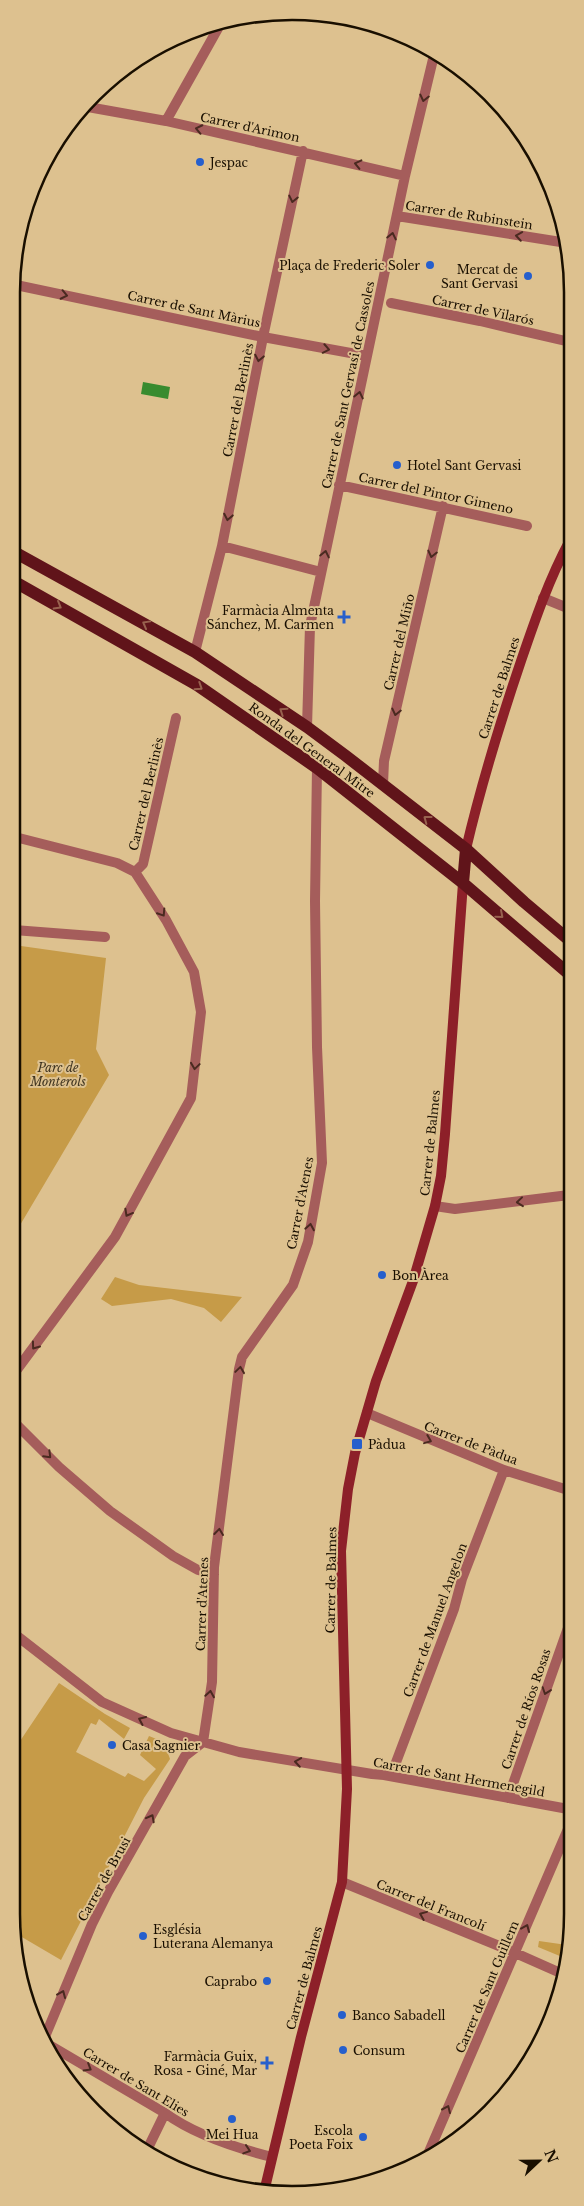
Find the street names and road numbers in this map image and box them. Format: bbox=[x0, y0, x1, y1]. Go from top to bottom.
street label: Carrer d'Arimon bbox=[199, 109, 301, 145]
street label: Carrer de Rubinstein bbox=[404, 198, 534, 232]
street label: Carrer de Sant Gervasi de Cassoles bbox=[319, 280, 377, 490]
street label: Carrer de Sant Màrius bbox=[126, 288, 262, 330]
street label: Carrer de Vilarós bbox=[431, 292, 535, 328]
street label: Carrer del Berlinès bbox=[220, 342, 256, 458]
street label: Carrer del Pintor Gimeno bbox=[357, 469, 515, 517]
street label: Carrer del Miño bbox=[381, 592, 417, 692]
street label: Carrer de Balmes bbox=[475, 635, 523, 741]
street label: Ronda del General Mitre bbox=[246, 699, 378, 801]
street label: Carrer del Berlinès bbox=[126, 736, 166, 852]
street label: Carrer de Balmes bbox=[417, 1089, 443, 1197]
street label: Carrer d'Atenes bbox=[284, 1155, 316, 1251]
street label: Carrer de Pàdua bbox=[422, 1418, 520, 1468]
street label: Carrer de Balmes bbox=[323, 1527, 339, 1633]
street label: Carrer de Manuel Angelon bbox=[400, 1541, 470, 1699]
street label: Carrer d'Atenes bbox=[193, 1557, 211, 1651]
street label: Carrer de Ríos Rosas bbox=[498, 1647, 554, 1771]
street label: Carrer de Sant Hermenegild bbox=[372, 1755, 546, 1799]
street label: Carrer de Brusi bbox=[75, 1834, 133, 1924]
street label: Carrer del Francolí bbox=[374, 1876, 489, 1934]
street label: Carrer de Sant Guillem bbox=[452, 1918, 522, 2056]
street label: Carrer de Balmes bbox=[283, 1925, 325, 2031]
street label: Carrer de Sant Elies bbox=[80, 2044, 192, 2120]

